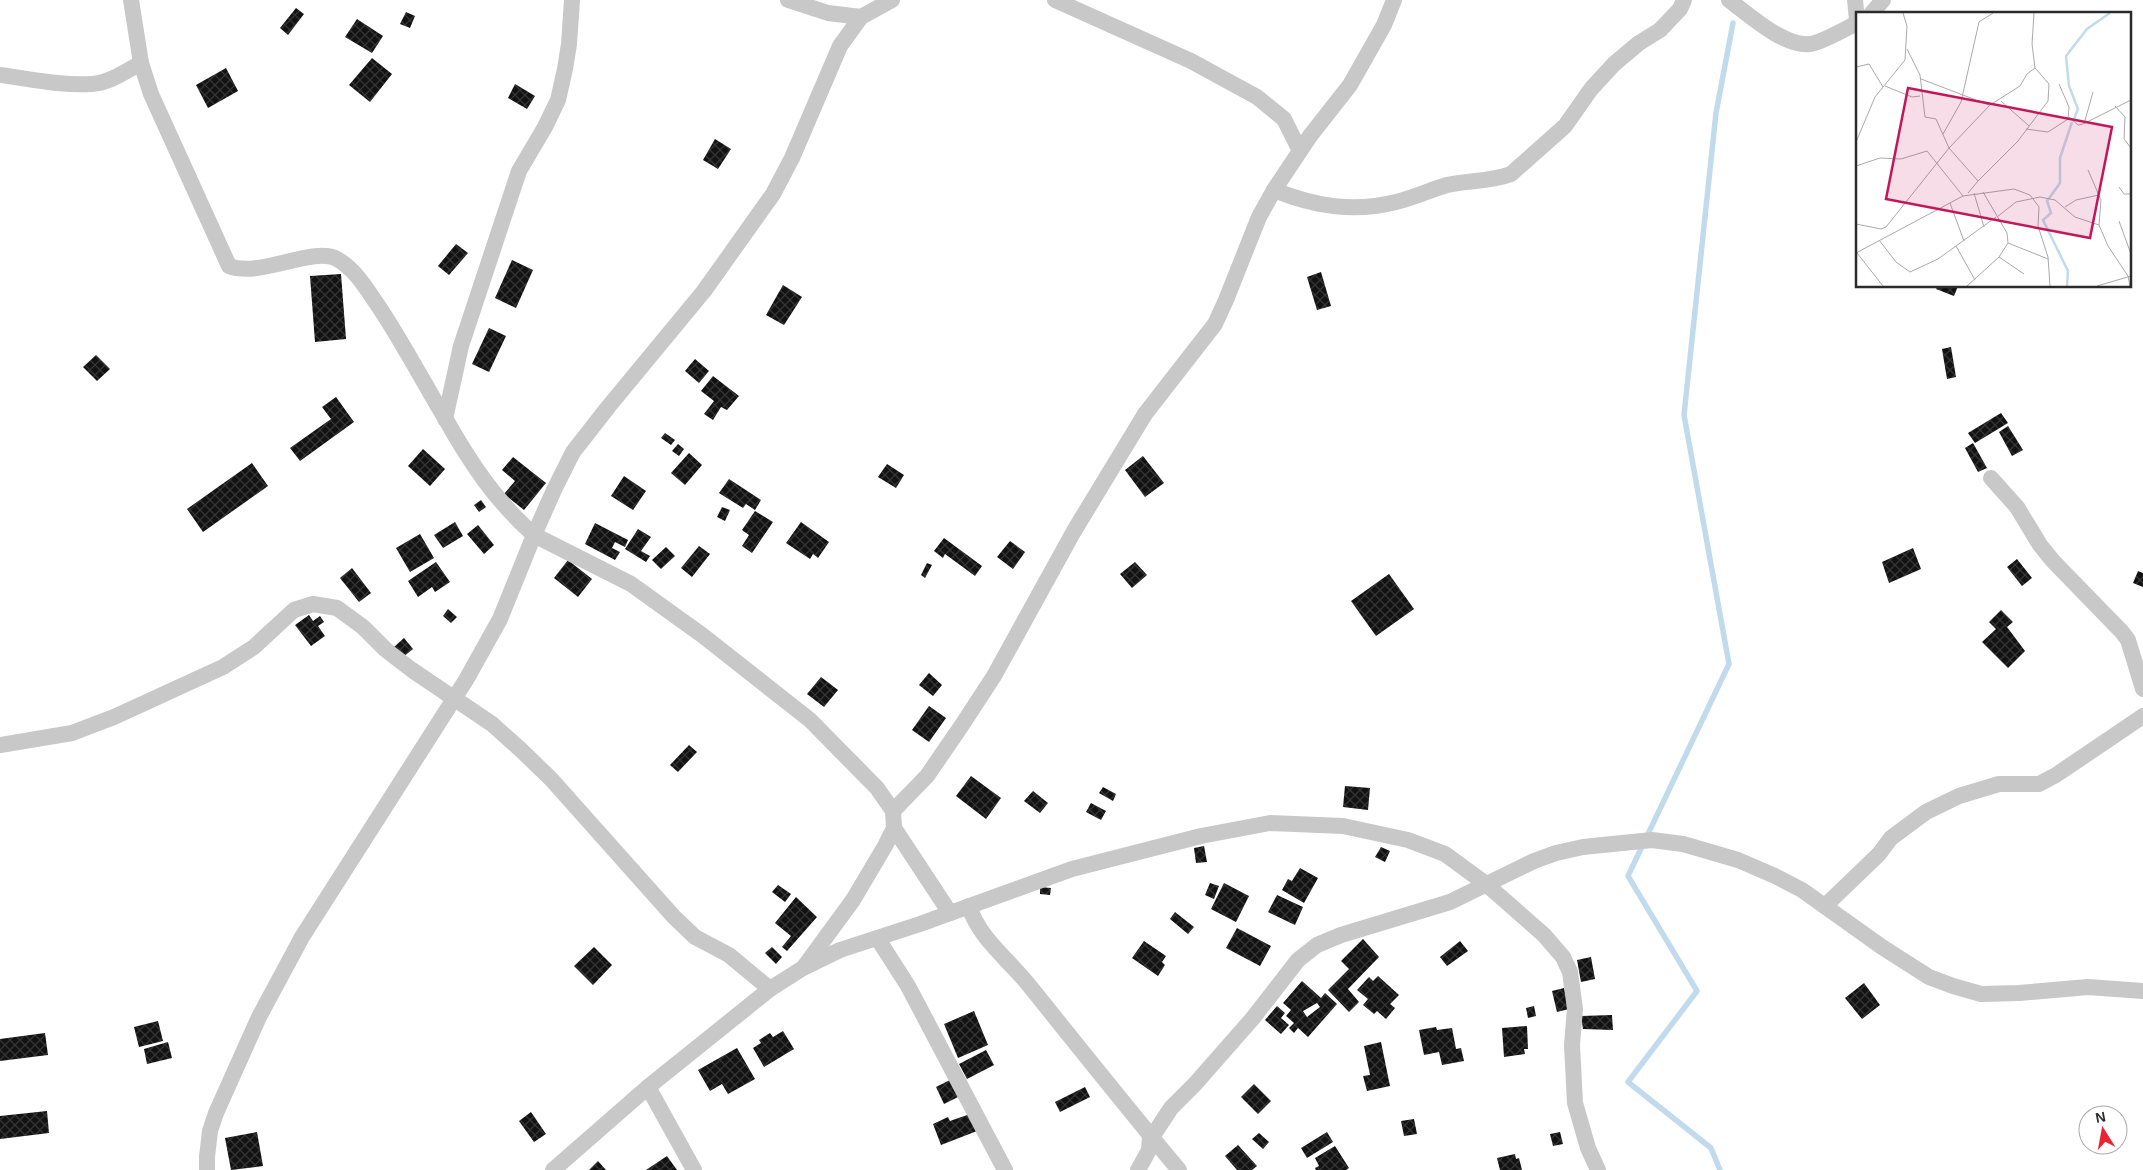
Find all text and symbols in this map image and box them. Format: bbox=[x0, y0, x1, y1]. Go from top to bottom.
inset map bbox=[1856, 12, 2130, 288]
north arrow bbox=[2078, 1105, 2128, 1155]
text: N bbox=[2094, 1108, 2107, 1126]

